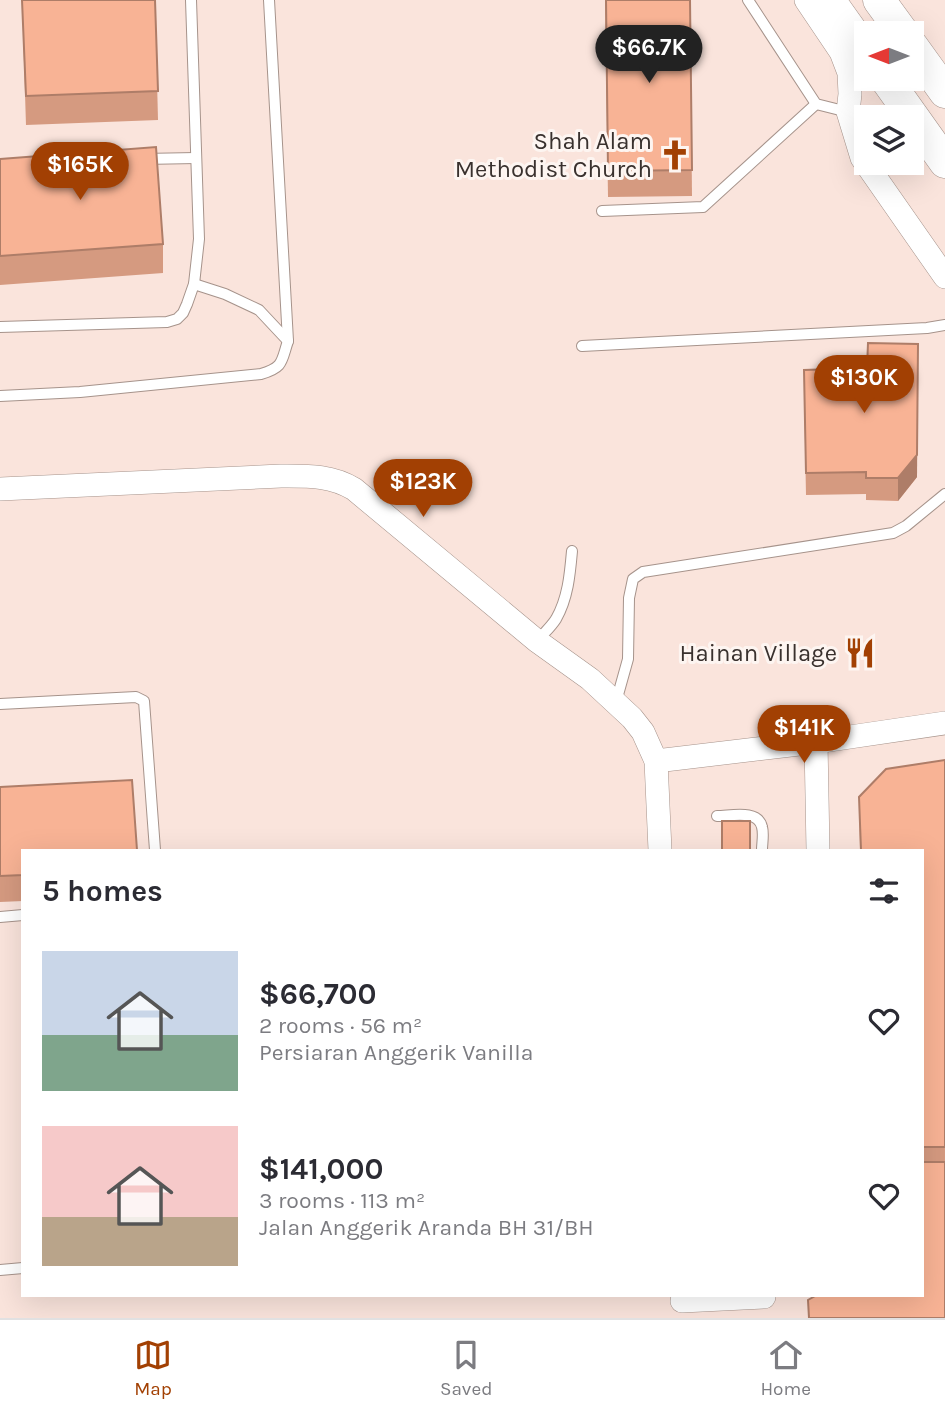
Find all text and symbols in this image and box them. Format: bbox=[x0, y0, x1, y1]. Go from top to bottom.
north arrow bbox=[854, 21, 924, 91]
map controls bbox=[854, 21, 924, 175]
pin: $66.7K bbox=[592, 25, 706, 85]
text: $66.7K bbox=[611, 34, 687, 61]
button: layers bbox=[854, 105, 924, 175]
place label: Shah Alam Methodist Church bbox=[455, 127, 652, 183]
church icon: Shah Alam Methodist Church bbox=[658, 138, 692, 172]
pin: $165K bbox=[31, 142, 129, 202]
text: $165K bbox=[47, 151, 113, 178]
pin: $130K bbox=[815, 356, 913, 415]
text: $130K bbox=[830, 364, 898, 391]
pin: $123K bbox=[374, 460, 472, 519]
text: $123K bbox=[389, 468, 457, 495]
restaurant icon: Hainan Village bbox=[843, 636, 877, 670]
place label: Hainan Village bbox=[680, 639, 837, 667]
pin: $141K bbox=[755, 706, 853, 765]
text: $141K bbox=[774, 714, 834, 741]
icon: filters bbox=[865, 872, 903, 910]
text: 5 homes bbox=[42, 873, 163, 909]
text: $66,700 bbox=[259, 976, 377, 1012]
icon: home bbox=[98, 979, 182, 1063]
icon: heart bbox=[865, 1002, 903, 1040]
text: 2 rooms · 56 m² bbox=[259, 1012, 422, 1039]
text: Persiaran Anggerik Vanilla bbox=[259, 1039, 533, 1066]
text: $141,000 bbox=[259, 1151, 383, 1187]
icon: home bbox=[98, 1154, 182, 1238]
icon: heart bbox=[865, 1177, 903, 1215]
text: 3 rooms · 113 m² bbox=[259, 1187, 425, 1214]
text: Jalan Anggerik Aranda BH 31/BH bbox=[259, 1214, 594, 1241]
tab: Map bbox=[134, 1336, 172, 1400]
tab: Saved bbox=[440, 1336, 492, 1400]
tab: Home bbox=[760, 1336, 811, 1400]

